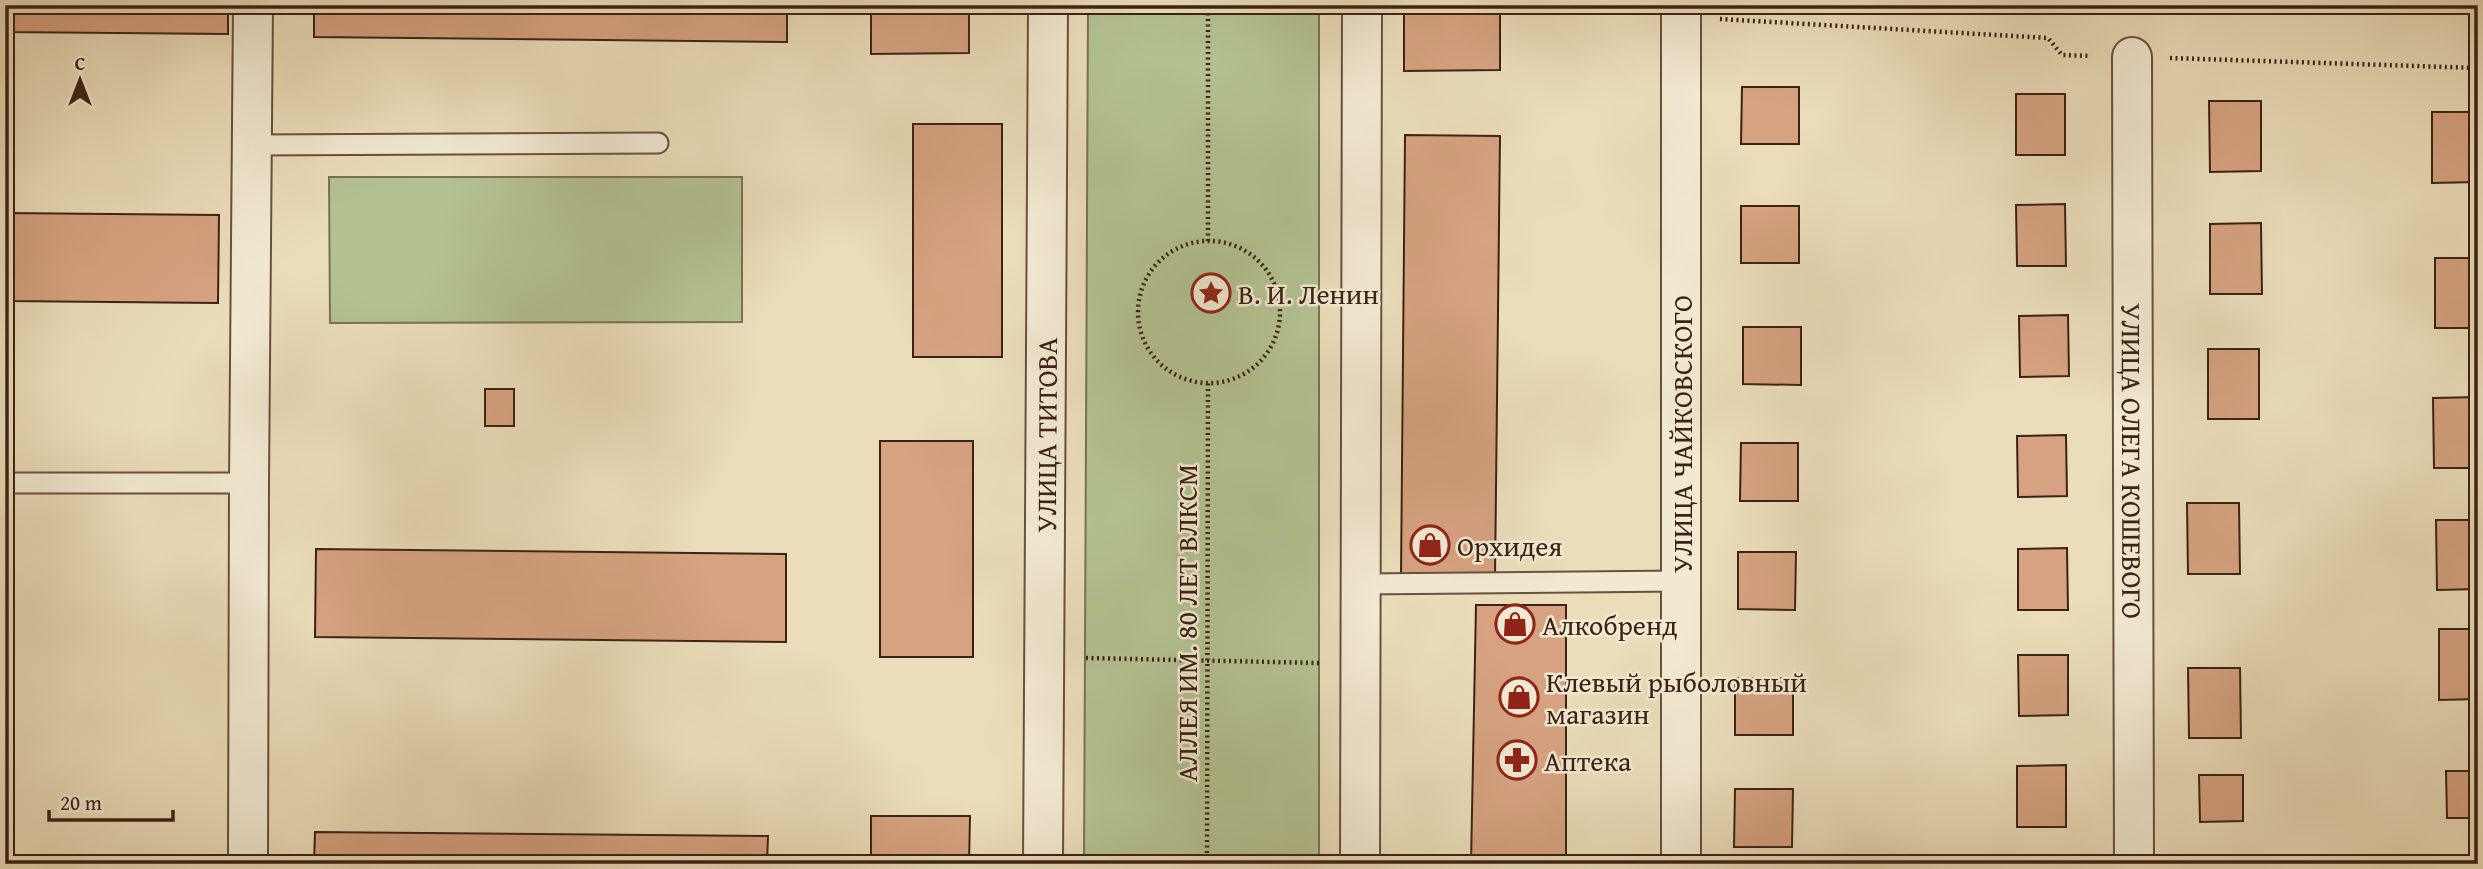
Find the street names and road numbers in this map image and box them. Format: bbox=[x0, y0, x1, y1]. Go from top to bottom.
street label: УЛИЦА ЧАЙКОВСКОГО bbox=[1661, 295, 1702, 573]
street label: УЛИЦА ОЛЕГА КОШЕВОГО bbox=[2112, 303, 2154, 619]
street label: УЛИЦА ТИТОВА bbox=[1024, 337, 1067, 533]
street label: АЛЛЕЯ ИМ. 80 ЛЕТ ВЛКСМ bbox=[1166, 464, 1207, 782]

